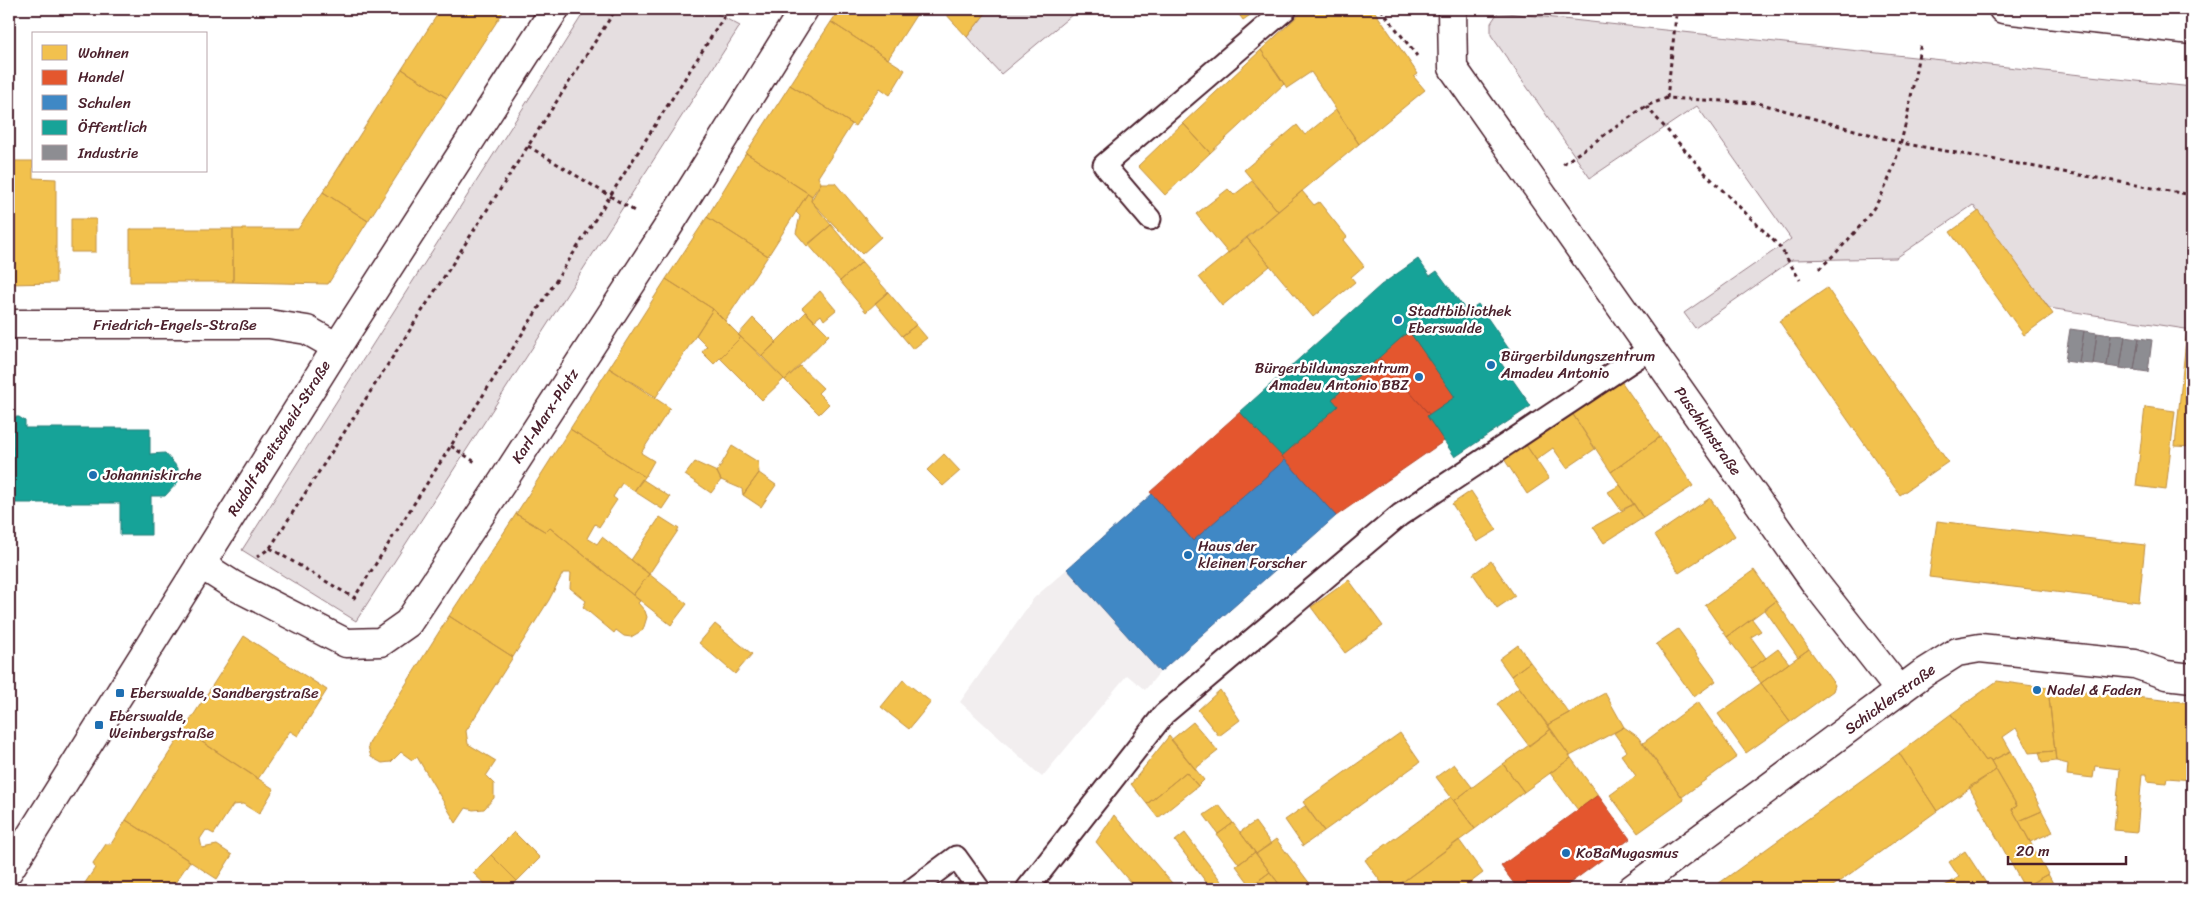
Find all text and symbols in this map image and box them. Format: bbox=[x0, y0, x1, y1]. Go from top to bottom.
legend bbox=[32, 32, 208, 172]
text: Wohnen bbox=[78, 40, 129, 66]
text: Handel bbox=[78, 64, 125, 90]
text: Schulen bbox=[78, 90, 131, 116]
text: Öffentlich bbox=[78, 114, 147, 140]
text: Industrie bbox=[77, 140, 138, 166]
place label: Stadtbibliothek Eberswalde bbox=[1408, 298, 1512, 341]
street label: Friedrich-Engels-Straße bbox=[93, 312, 257, 338]
marker: Stadtbibliothek Eberswalde bbox=[1392, 314, 1404, 326]
place label: Bürgerbildungszentrum Amadeu Antonio bbox=[1500, 343, 1655, 386]
street label: Rudolf-Breitscheid-Straße bbox=[220, 355, 338, 521]
place label: Bürgerbildungszentrum Amadeu Antonio BBZ bbox=[1255, 355, 1409, 398]
marker: Bürgerbildungszentrum Amadeu Antonio bbox=[1485, 359, 1497, 371]
street label: Karl-Marx-Platz bbox=[504, 363, 586, 469]
marker: Bürgerbildungszentrum Amadeu Antonio BBZ bbox=[1413, 371, 1425, 383]
street label: Puschkinstraße bbox=[1668, 381, 1749, 481]
place label: Johanniskirche bbox=[102, 462, 202, 488]
marker: Johanniskirche bbox=[87, 469, 99, 481]
place label: Haus der kleinen Forscher bbox=[1198, 533, 1308, 576]
marker: Haus der kleinen Forscher bbox=[1182, 549, 1194, 561]
street label: Schicklerstraße bbox=[1839, 657, 1941, 741]
place label: Nadel & Faden bbox=[2047, 677, 2142, 703]
place label: Eberswalde, Sandbergstraße bbox=[130, 680, 319, 706]
marker: Nadel & Faden bbox=[2031, 684, 2043, 696]
marker: Eberswalde, Sandbergstraße bbox=[114, 687, 126, 699]
place label: Eberswalde, Weinbergstraße bbox=[109, 703, 214, 746]
marker: Eberswalde, Weinbergstraße bbox=[93, 719, 105, 731]
scale bar bbox=[2008, 833, 2126, 865]
text: 20 m bbox=[2016, 838, 2050, 864]
place label: KoBaMugasmus bbox=[1576, 840, 1679, 866]
marker: KoBaMugasmus bbox=[1560, 847, 1572, 859]

